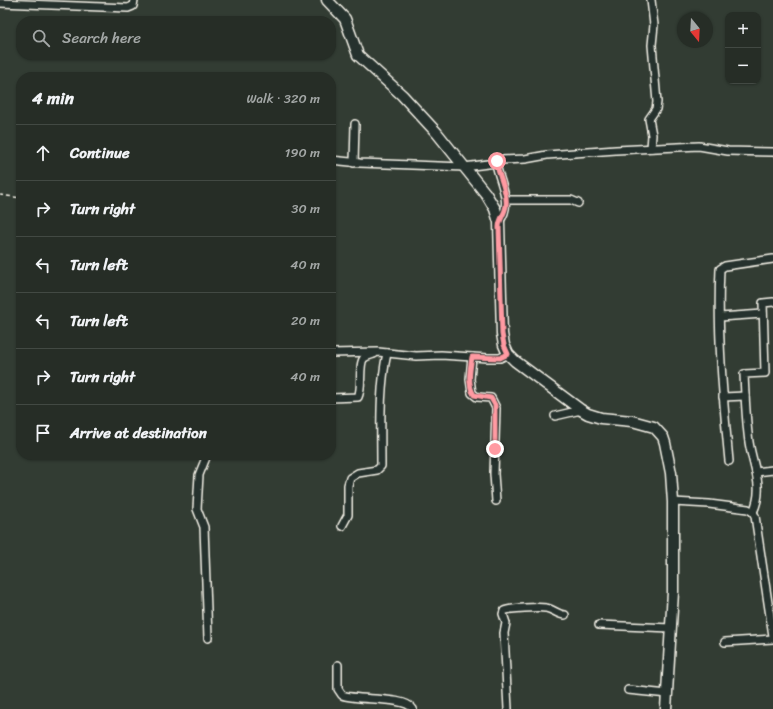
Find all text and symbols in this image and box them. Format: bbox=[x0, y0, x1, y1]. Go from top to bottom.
north arrow bbox=[677, 12, 713, 48]
map controls bbox=[725, 12, 761, 84]
button: + bbox=[725, 12, 761, 48]
search box bbox=[16, 16, 336, 60]
text: Search here bbox=[62, 25, 141, 51]
icon: search bbox=[30, 27, 52, 49]
button: − bbox=[725, 48, 761, 84]
text: 4 min bbox=[32, 83, 74, 113]
text: Walk · 320 m bbox=[246, 87, 320, 110]
text: Continue bbox=[70, 140, 130, 166]
text: 190 m bbox=[285, 141, 320, 164]
icon: ahead bbox=[32, 142, 54, 164]
route start bbox=[488, 152, 506, 170]
text: Turn right bbox=[70, 196, 135, 222]
text: 30 m bbox=[291, 197, 320, 220]
icon: right bbox=[32, 198, 54, 220]
text: Turn left bbox=[70, 252, 128, 278]
text: 40 m bbox=[290, 253, 320, 276]
icon: left bbox=[32, 254, 54, 276]
text: Turn left bbox=[70, 308, 128, 334]
text: 20 m bbox=[291, 309, 320, 332]
icon: left bbox=[32, 310, 54, 332]
text: Turn right bbox=[70, 364, 135, 390]
text: 40 m bbox=[290, 365, 320, 388]
icon: right bbox=[32, 366, 54, 388]
text: Arrive at destination bbox=[70, 420, 207, 446]
icon: arrive bbox=[32, 422, 54, 444]
route end bbox=[486, 440, 504, 458]

